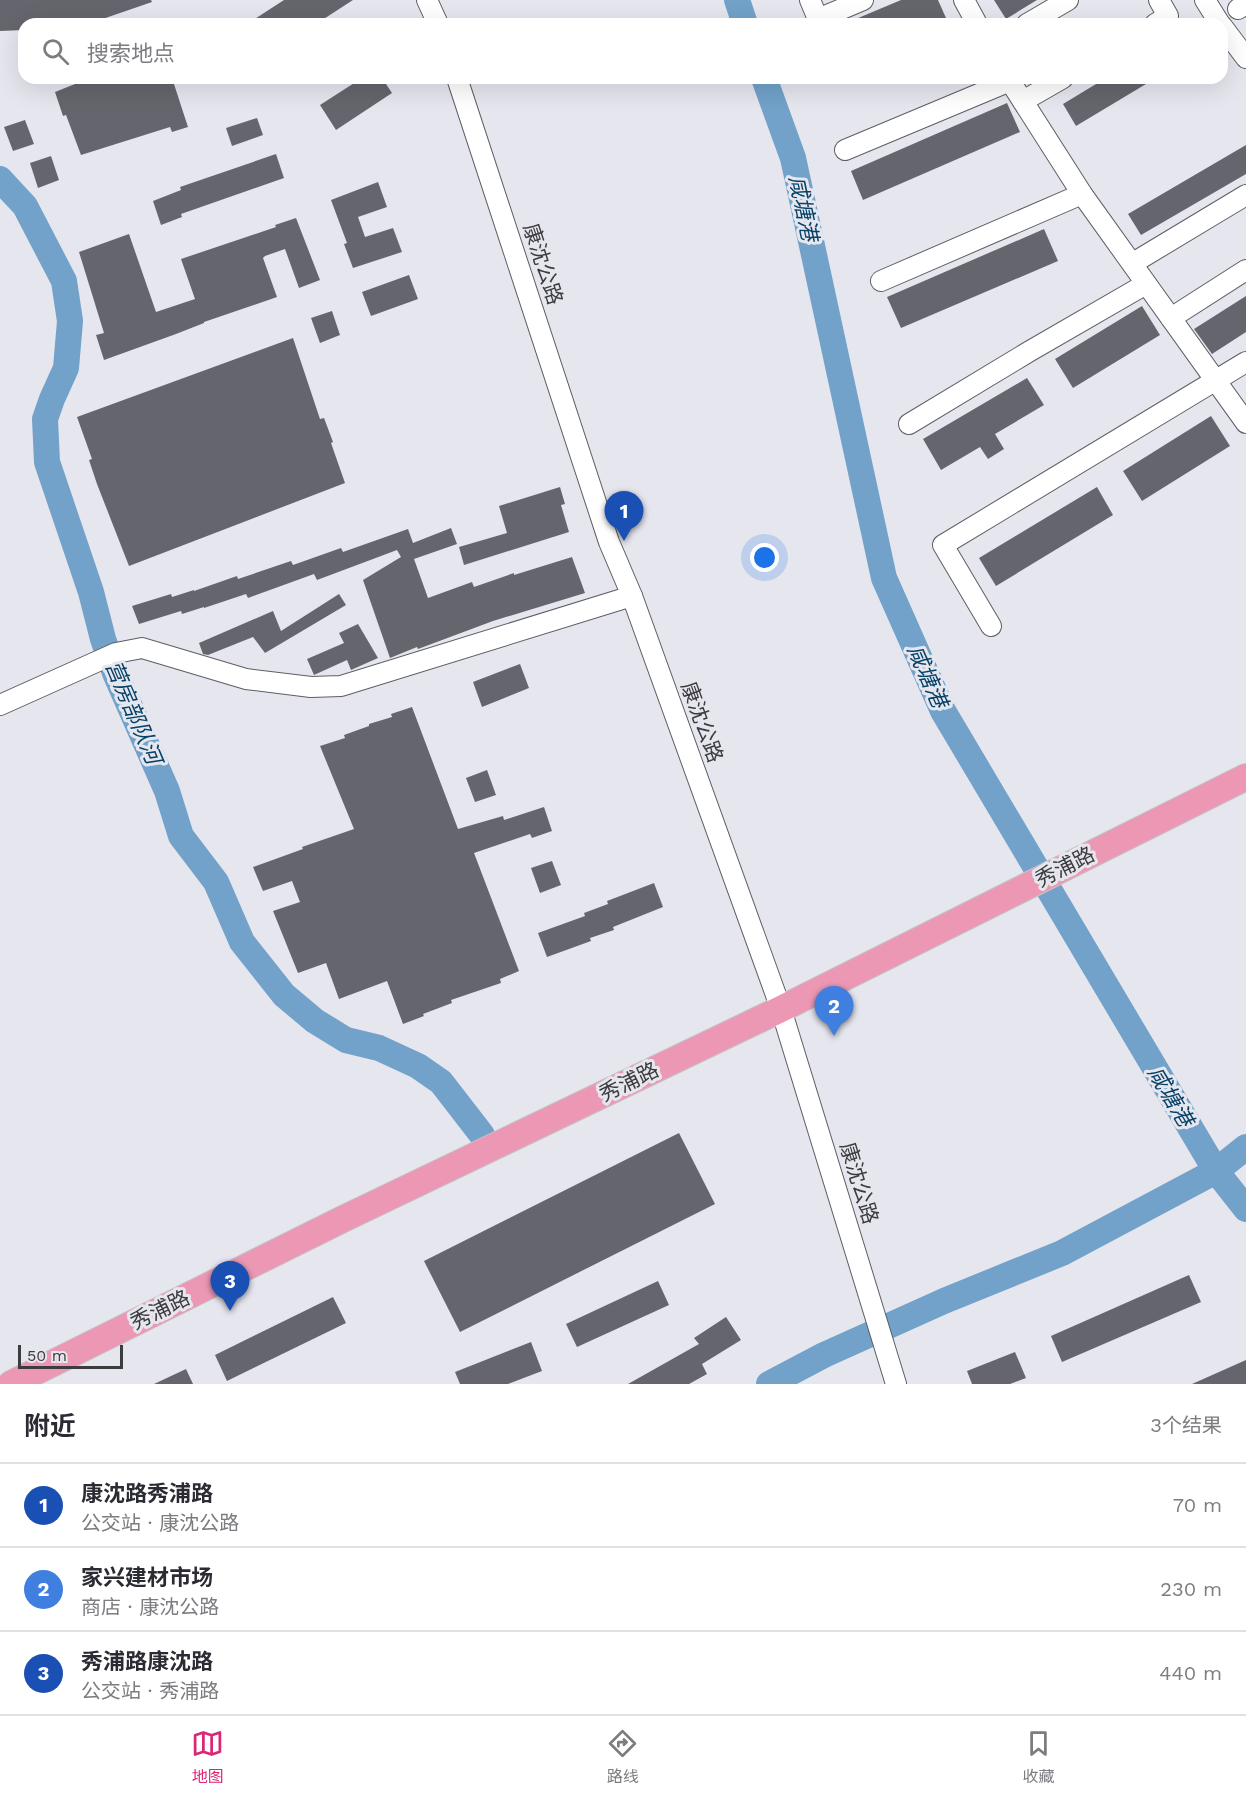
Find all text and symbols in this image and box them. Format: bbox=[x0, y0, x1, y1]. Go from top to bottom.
search box bbox=[18, 18, 1228, 84]
icon: search bbox=[39, 35, 72, 68]
text: 搜索地点 bbox=[87, 41, 175, 66]
water label: 咸塘港 bbox=[784, 173, 823, 246]
street label: 康沈公路 bbox=[519, 220, 568, 308]
pin: 1 bbox=[604, 492, 644, 541]
your location bbox=[750, 543, 779, 572]
water label: 咸塘港 bbox=[903, 641, 954, 714]
water label: 营房部队河 bbox=[101, 657, 168, 771]
street label: 康沈公路 bbox=[676, 678, 729, 766]
street label: 秀浦路 bbox=[1031, 841, 1099, 892]
pin: 2 bbox=[814, 986, 854, 1036]
street label: 秀浦路 bbox=[595, 1057, 663, 1107]
water label: 咸塘港 bbox=[1143, 1062, 1200, 1134]
street label: 康沈公路 bbox=[835, 1139, 884, 1227]
pin: 3 bbox=[210, 1262, 250, 1311]
street label: 秀浦路 bbox=[126, 1285, 194, 1335]
scale bar bbox=[18, 1342, 123, 1370]
text: 50 m bbox=[27, 1346, 67, 1365]
text: 附近 bbox=[24, 1411, 76, 1441]
text: 3个结果 bbox=[1150, 1413, 1222, 1437]
text: 康沈路秀浦路 bbox=[81, 1481, 213, 1506]
text: 1 bbox=[39, 1493, 48, 1517]
text: 70 m bbox=[1173, 1493, 1222, 1517]
text: 公交站 · 康沈公路 bbox=[81, 1511, 239, 1535]
text: 家兴建材市场 bbox=[81, 1565, 213, 1590]
text: 2 bbox=[38, 1577, 49, 1601]
text: 230 m bbox=[1160, 1577, 1222, 1601]
text: 商店 · 康沈公路 bbox=[81, 1595, 219, 1619]
text: 秀浦路康沈路 bbox=[81, 1649, 213, 1674]
text: 3 bbox=[38, 1661, 49, 1685]
text: 440 m bbox=[1159, 1661, 1222, 1685]
text: 公交站 · 秀浦路 bbox=[81, 1679, 219, 1703]
tab: 地图 bbox=[191, 1727, 224, 1787]
tab: 路线 bbox=[606, 1727, 639, 1787]
tab: 收藏 bbox=[1022, 1727, 1055, 1787]

